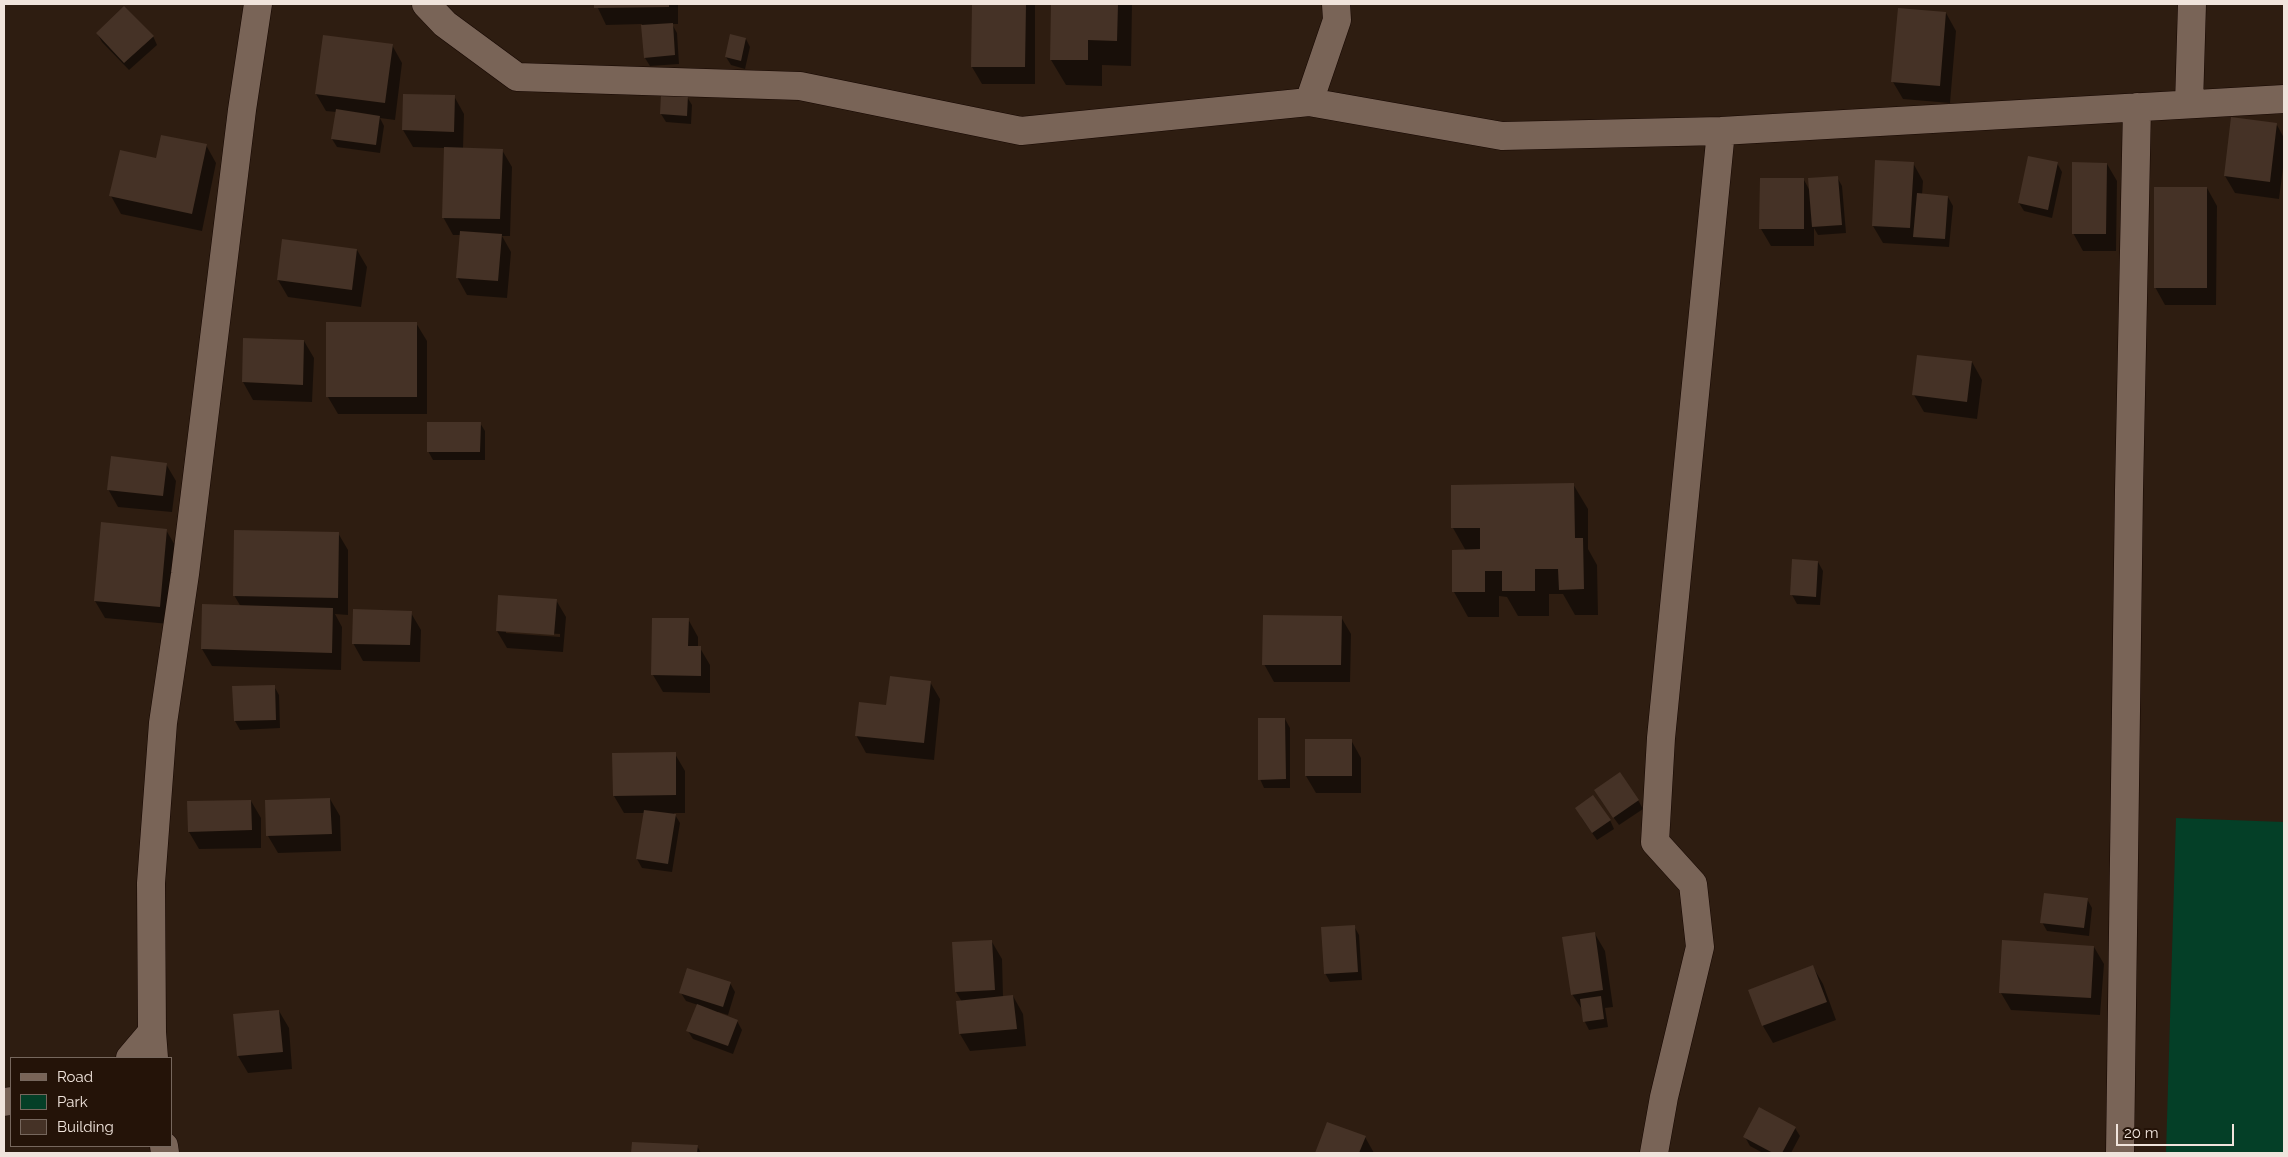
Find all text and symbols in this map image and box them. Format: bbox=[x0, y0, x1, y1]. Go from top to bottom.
legend bbox=[10, 1057, 172, 1147]
text: Road bbox=[57, 1068, 93, 1086]
text: Park bbox=[57, 1093, 88, 1111]
scale bar bbox=[2118, 1114, 2236, 1146]
text: Building bbox=[57, 1118, 114, 1136]
text: 20 m bbox=[2124, 1124, 2159, 1142]

